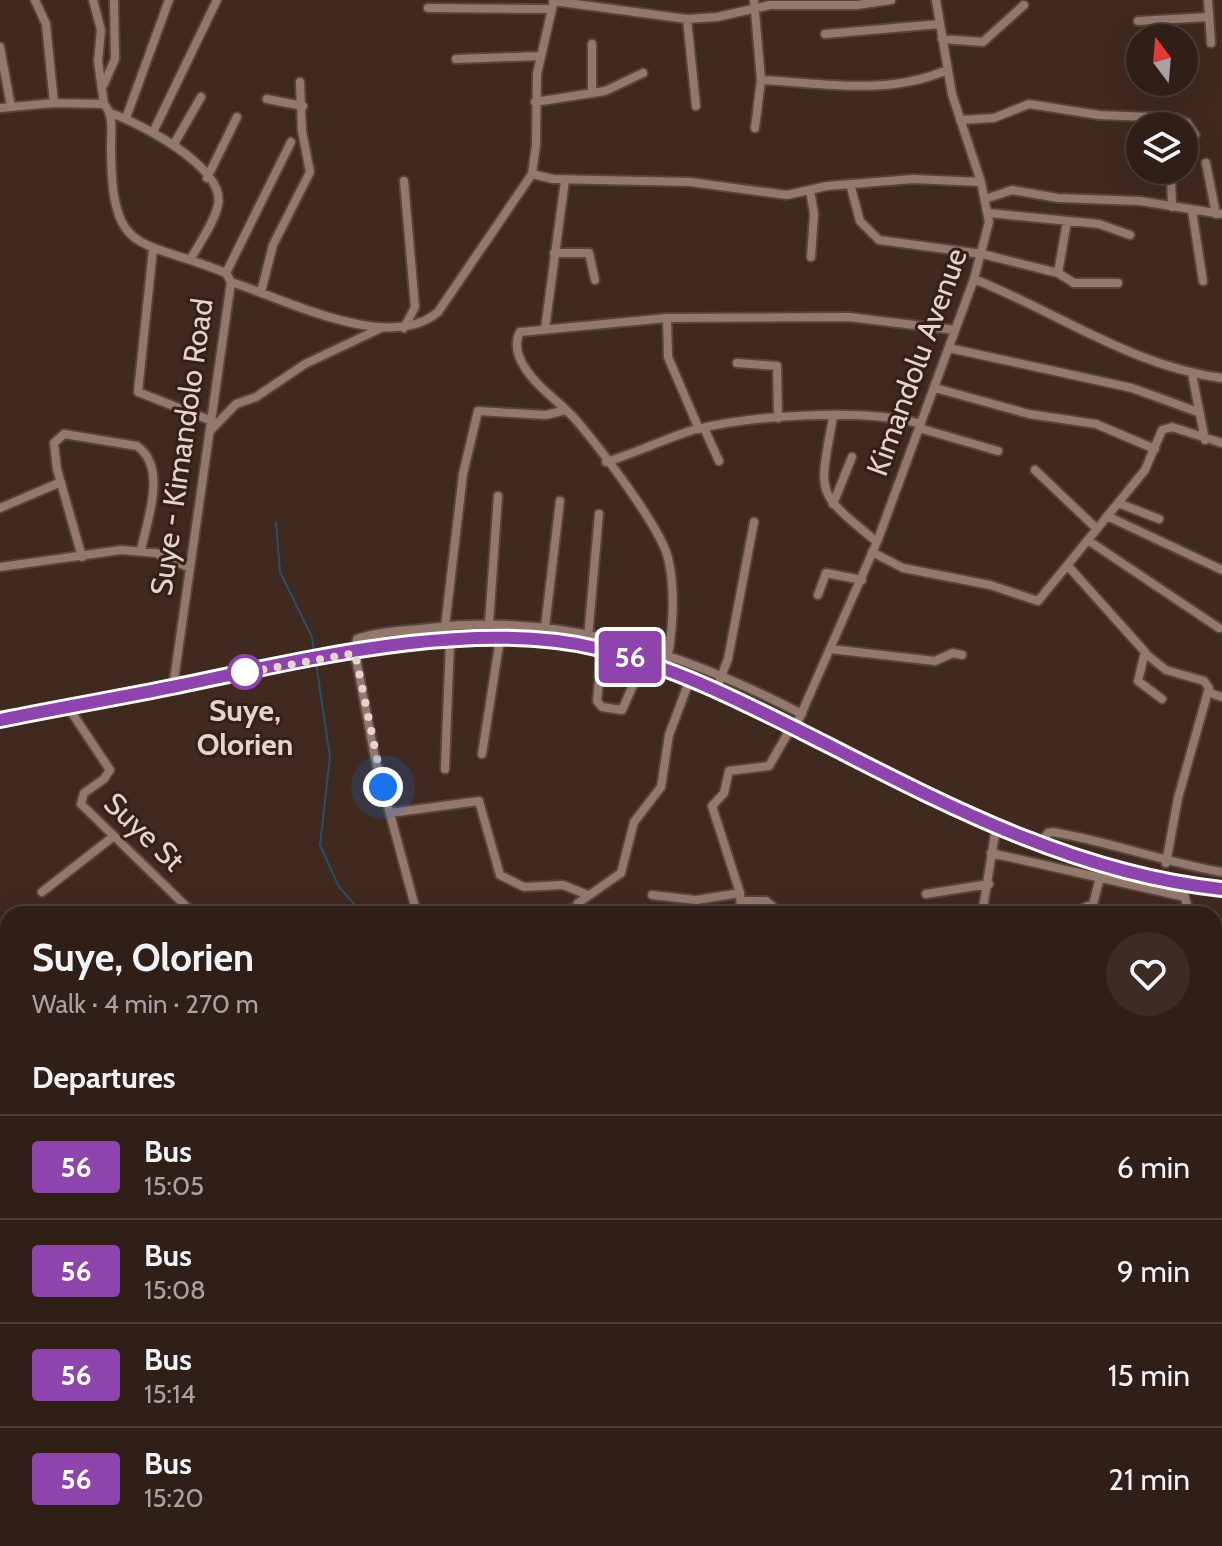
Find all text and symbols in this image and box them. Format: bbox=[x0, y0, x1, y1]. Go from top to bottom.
north arrow bbox=[1126, 24, 1198, 96]
map controls bbox=[1126, 24, 1198, 184]
button: layers bbox=[1126, 112, 1198, 184]
street label: Kimandolu Avenue bbox=[858, 243, 975, 481]
street label: Suye - Kimandolo Road bbox=[142, 296, 221, 598]
line badge: 56 bbox=[594, 631, 666, 683]
text: 56 bbox=[615, 640, 645, 674]
marker: Suye, Olorien bbox=[228, 655, 262, 689]
place label: Suye, Olorien bbox=[197, 692, 293, 763]
your location bbox=[363, 767, 403, 807]
street label: Suye St bbox=[97, 785, 192, 879]
button: heart bbox=[1106, 932, 1190, 1016]
text: Suye, Olorien bbox=[32, 934, 254, 981]
text: Walk · 4 min · 270 m bbox=[32, 988, 259, 1020]
text: Departures bbox=[32, 1059, 176, 1096]
text: Bus bbox=[144, 1133, 192, 1170]
text: 6 min bbox=[1117, 1149, 1190, 1186]
text: 56 bbox=[61, 1150, 91, 1184]
text: 15:05 bbox=[144, 1170, 204, 1202]
text: Bus bbox=[144, 1237, 192, 1274]
text: 9 min bbox=[1117, 1253, 1190, 1290]
text: 56 bbox=[61, 1254, 91, 1288]
text: 15:08 bbox=[144, 1274, 206, 1306]
text: Bus bbox=[144, 1341, 192, 1378]
text: 15 min bbox=[1108, 1357, 1190, 1394]
text: 56 bbox=[61, 1358, 91, 1392]
text: 15:14 bbox=[144, 1378, 195, 1410]
text: Bus bbox=[144, 1445, 192, 1482]
text: 21 min bbox=[1108, 1461, 1190, 1498]
text: 56 bbox=[61, 1462, 91, 1496]
text: 15:20 bbox=[144, 1482, 204, 1514]

